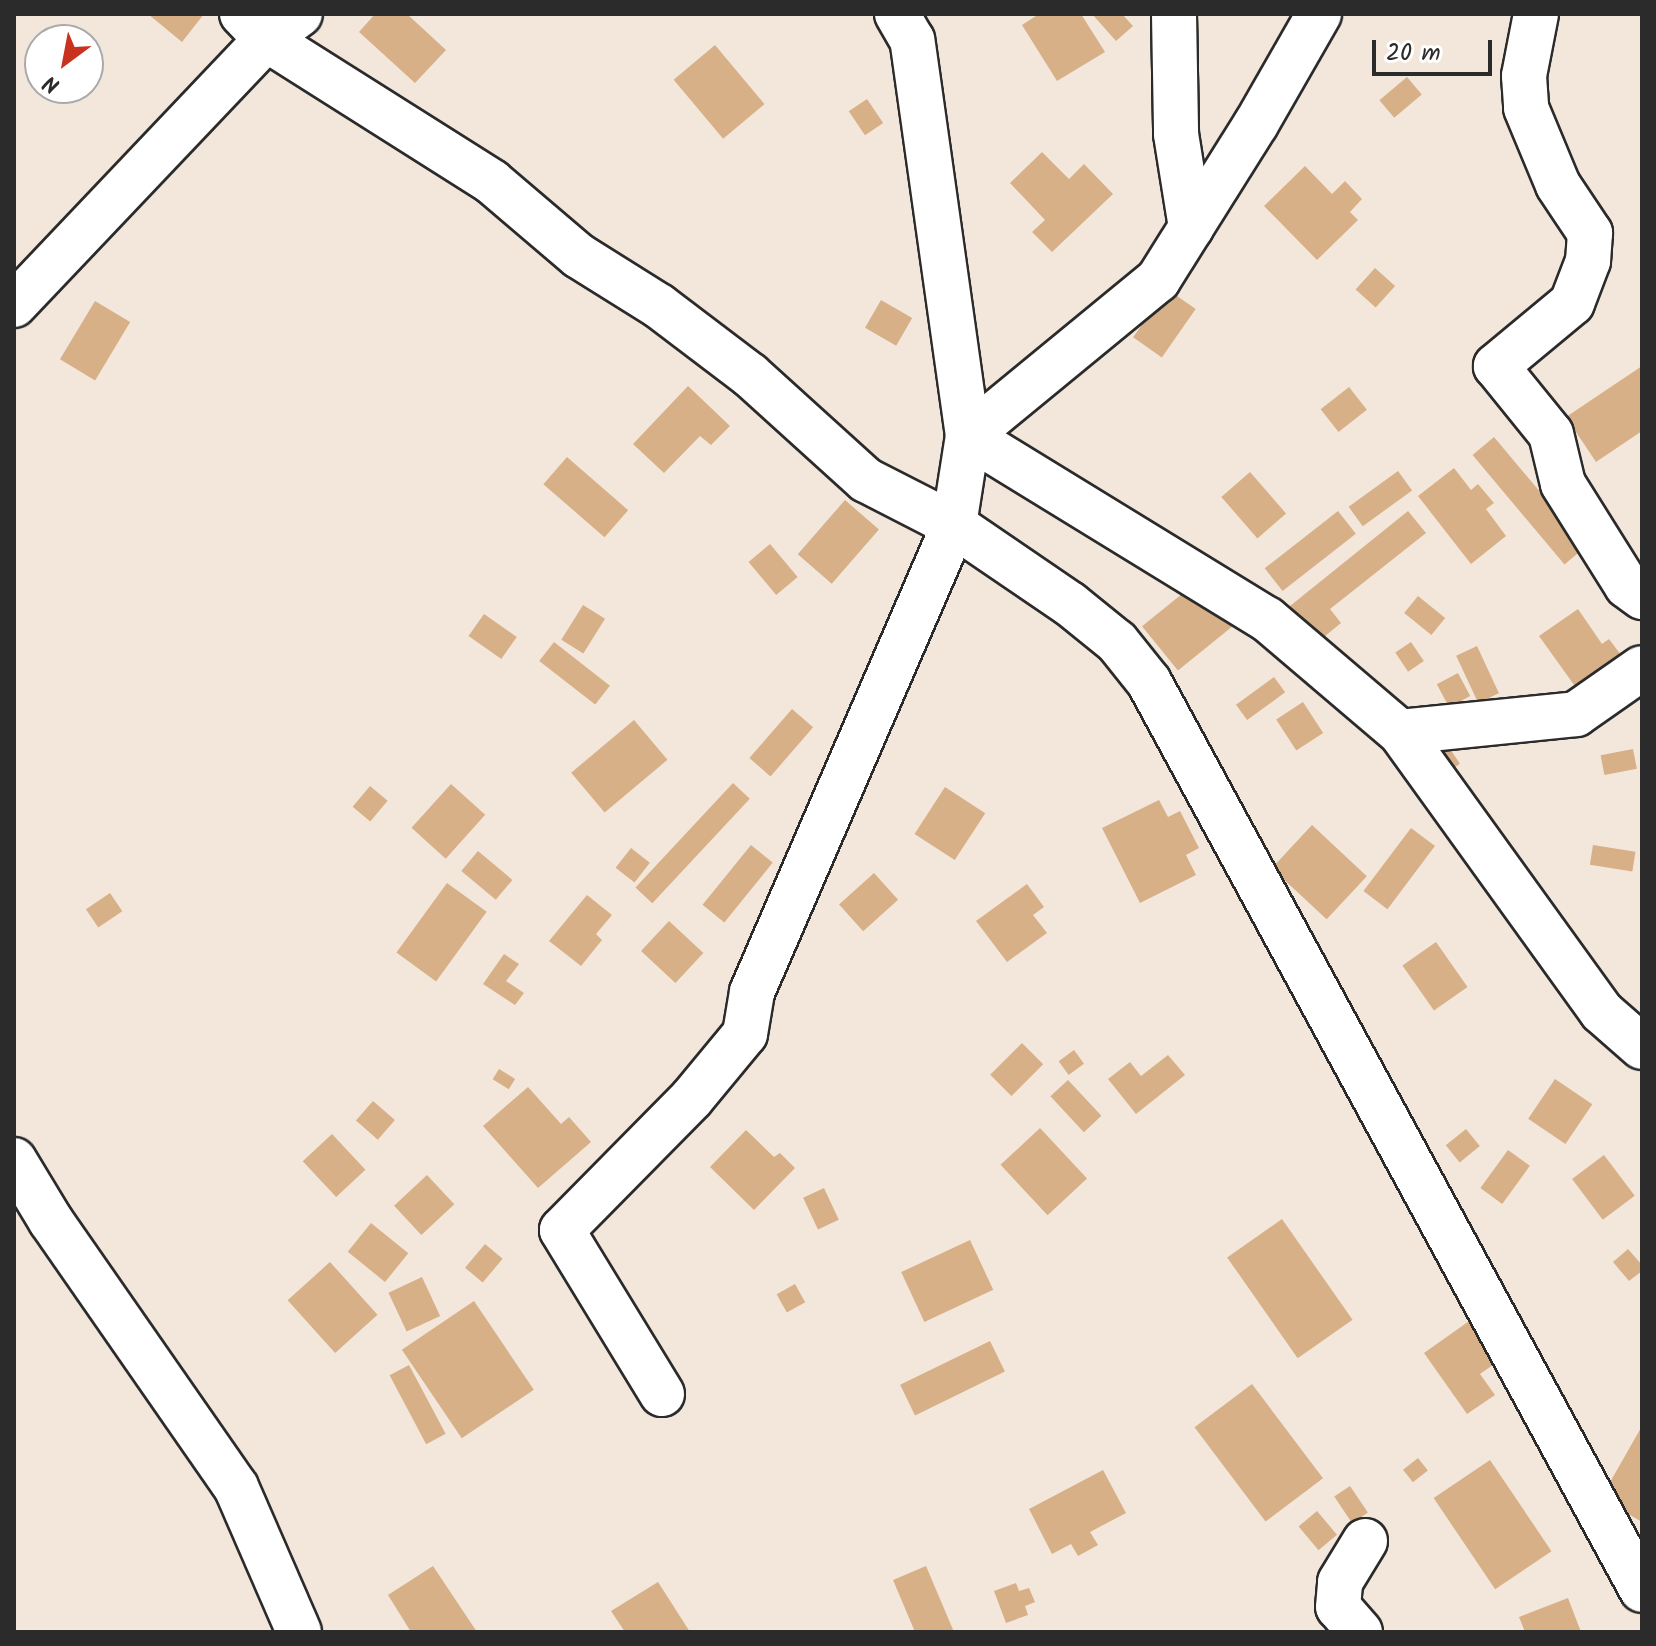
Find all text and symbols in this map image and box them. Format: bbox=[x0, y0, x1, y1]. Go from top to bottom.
north arrow bbox=[24, 24, 104, 104]
scale bar bbox=[1376, 24, 1496, 74]
text: 20 m bbox=[1386, 34, 1441, 73]
text: N bbox=[37, 65, 67, 102]

